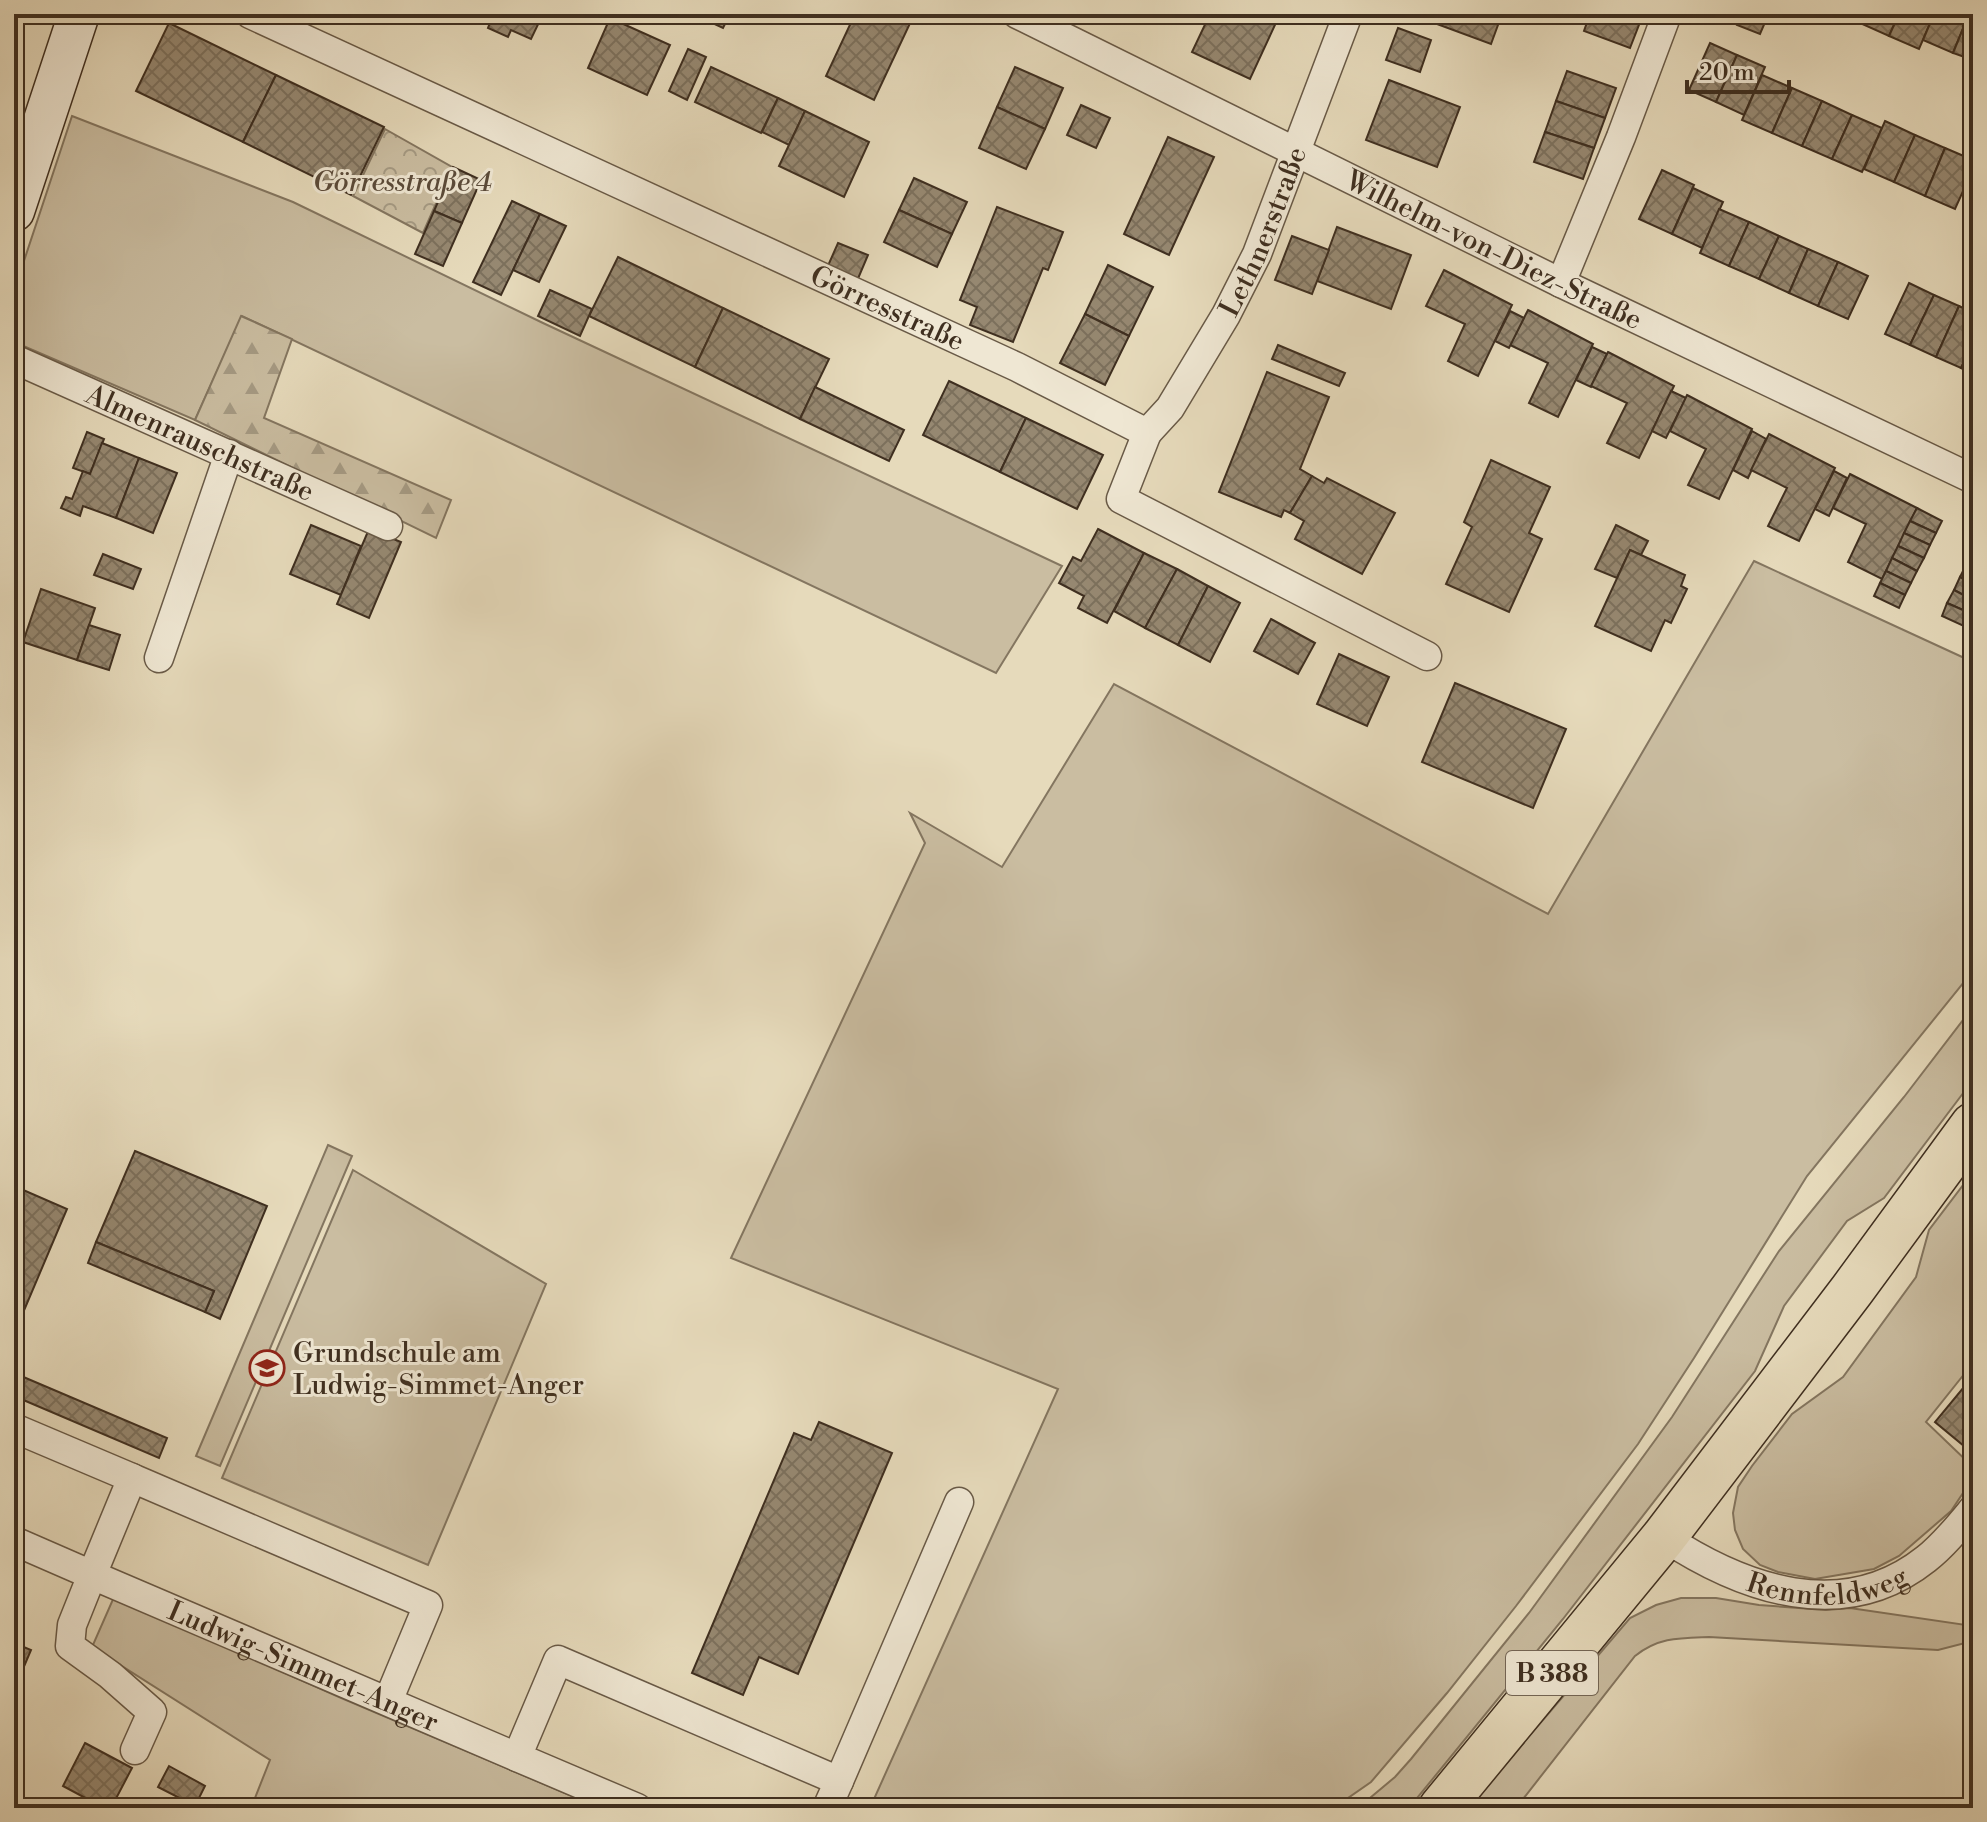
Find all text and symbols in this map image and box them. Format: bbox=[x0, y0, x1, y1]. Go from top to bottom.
scale bar bbox=[1687, 44, 1789, 94]
text: 20 m bbox=[1699, 58, 1755, 88]
street label: Lethnerstraße bbox=[1212, 142, 1315, 323]
street label: Wilhelm-von-Diez-Straße bbox=[1339, 163, 1647, 338]
park label: Görresstraße 4 bbox=[313, 165, 492, 200]
street label: Görresstraße bbox=[804, 258, 970, 359]
street label: Almenrauschstraße bbox=[79, 377, 319, 510]
place label: Grundschule am Ludwig-Simmet-Anger bbox=[293, 1336, 584, 1403]
school or university icon: Grundschule am Ludwig-Simmet-Anger bbox=[248, 1349, 286, 1387]
street label: Rennfeldweg bbox=[1742, 1559, 1914, 1614]
street label: Ludwig-Simmet-Anger bbox=[162, 1594, 444, 1740]
road number: B 388 bbox=[1506, 1651, 1598, 1695]

